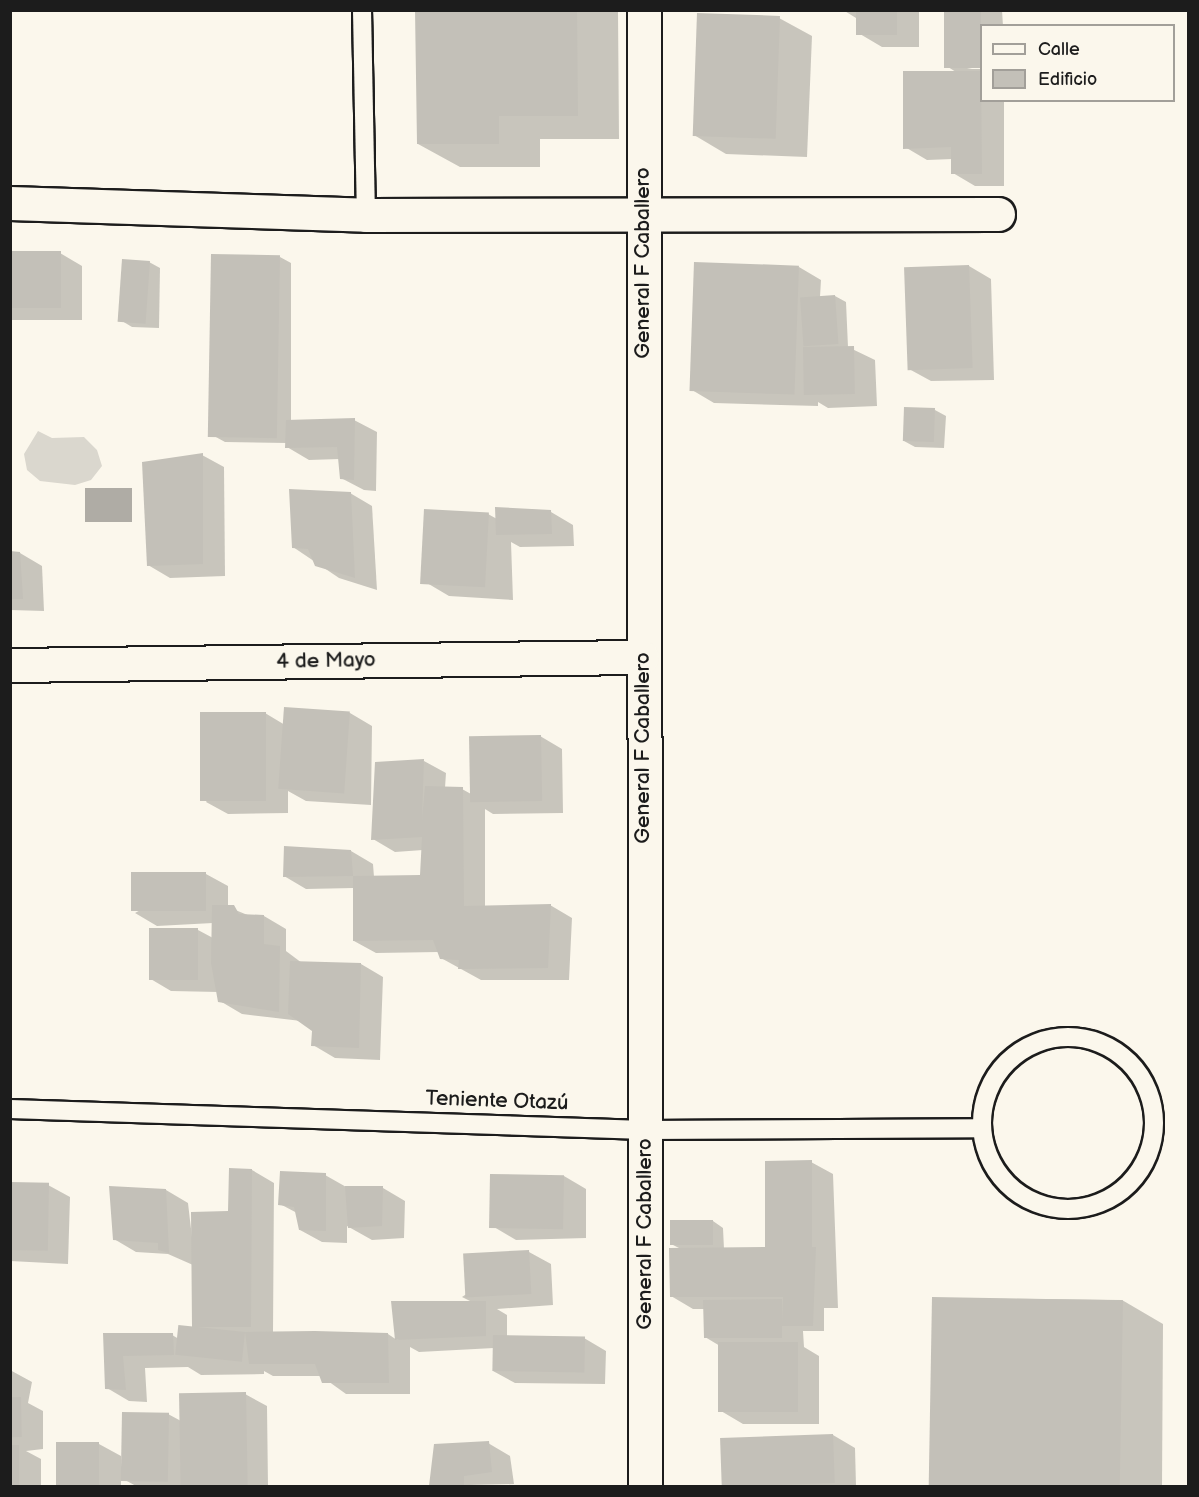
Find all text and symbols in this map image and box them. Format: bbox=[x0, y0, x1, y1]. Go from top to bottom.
legend bbox=[980, 24, 1175, 102]
text: Calle bbox=[1038, 39, 1080, 60]
text: Edificio bbox=[1038, 69, 1097, 90]
street label: General F Caballero bbox=[630, 167, 656, 359]
street label: 4 de Mayo bbox=[276, 648, 376, 674]
street label: General F Caballero bbox=[630, 652, 656, 844]
street label: Teniente Otazú bbox=[425, 1086, 569, 1116]
street label: General F Caballero bbox=[632, 1138, 658, 1330]

